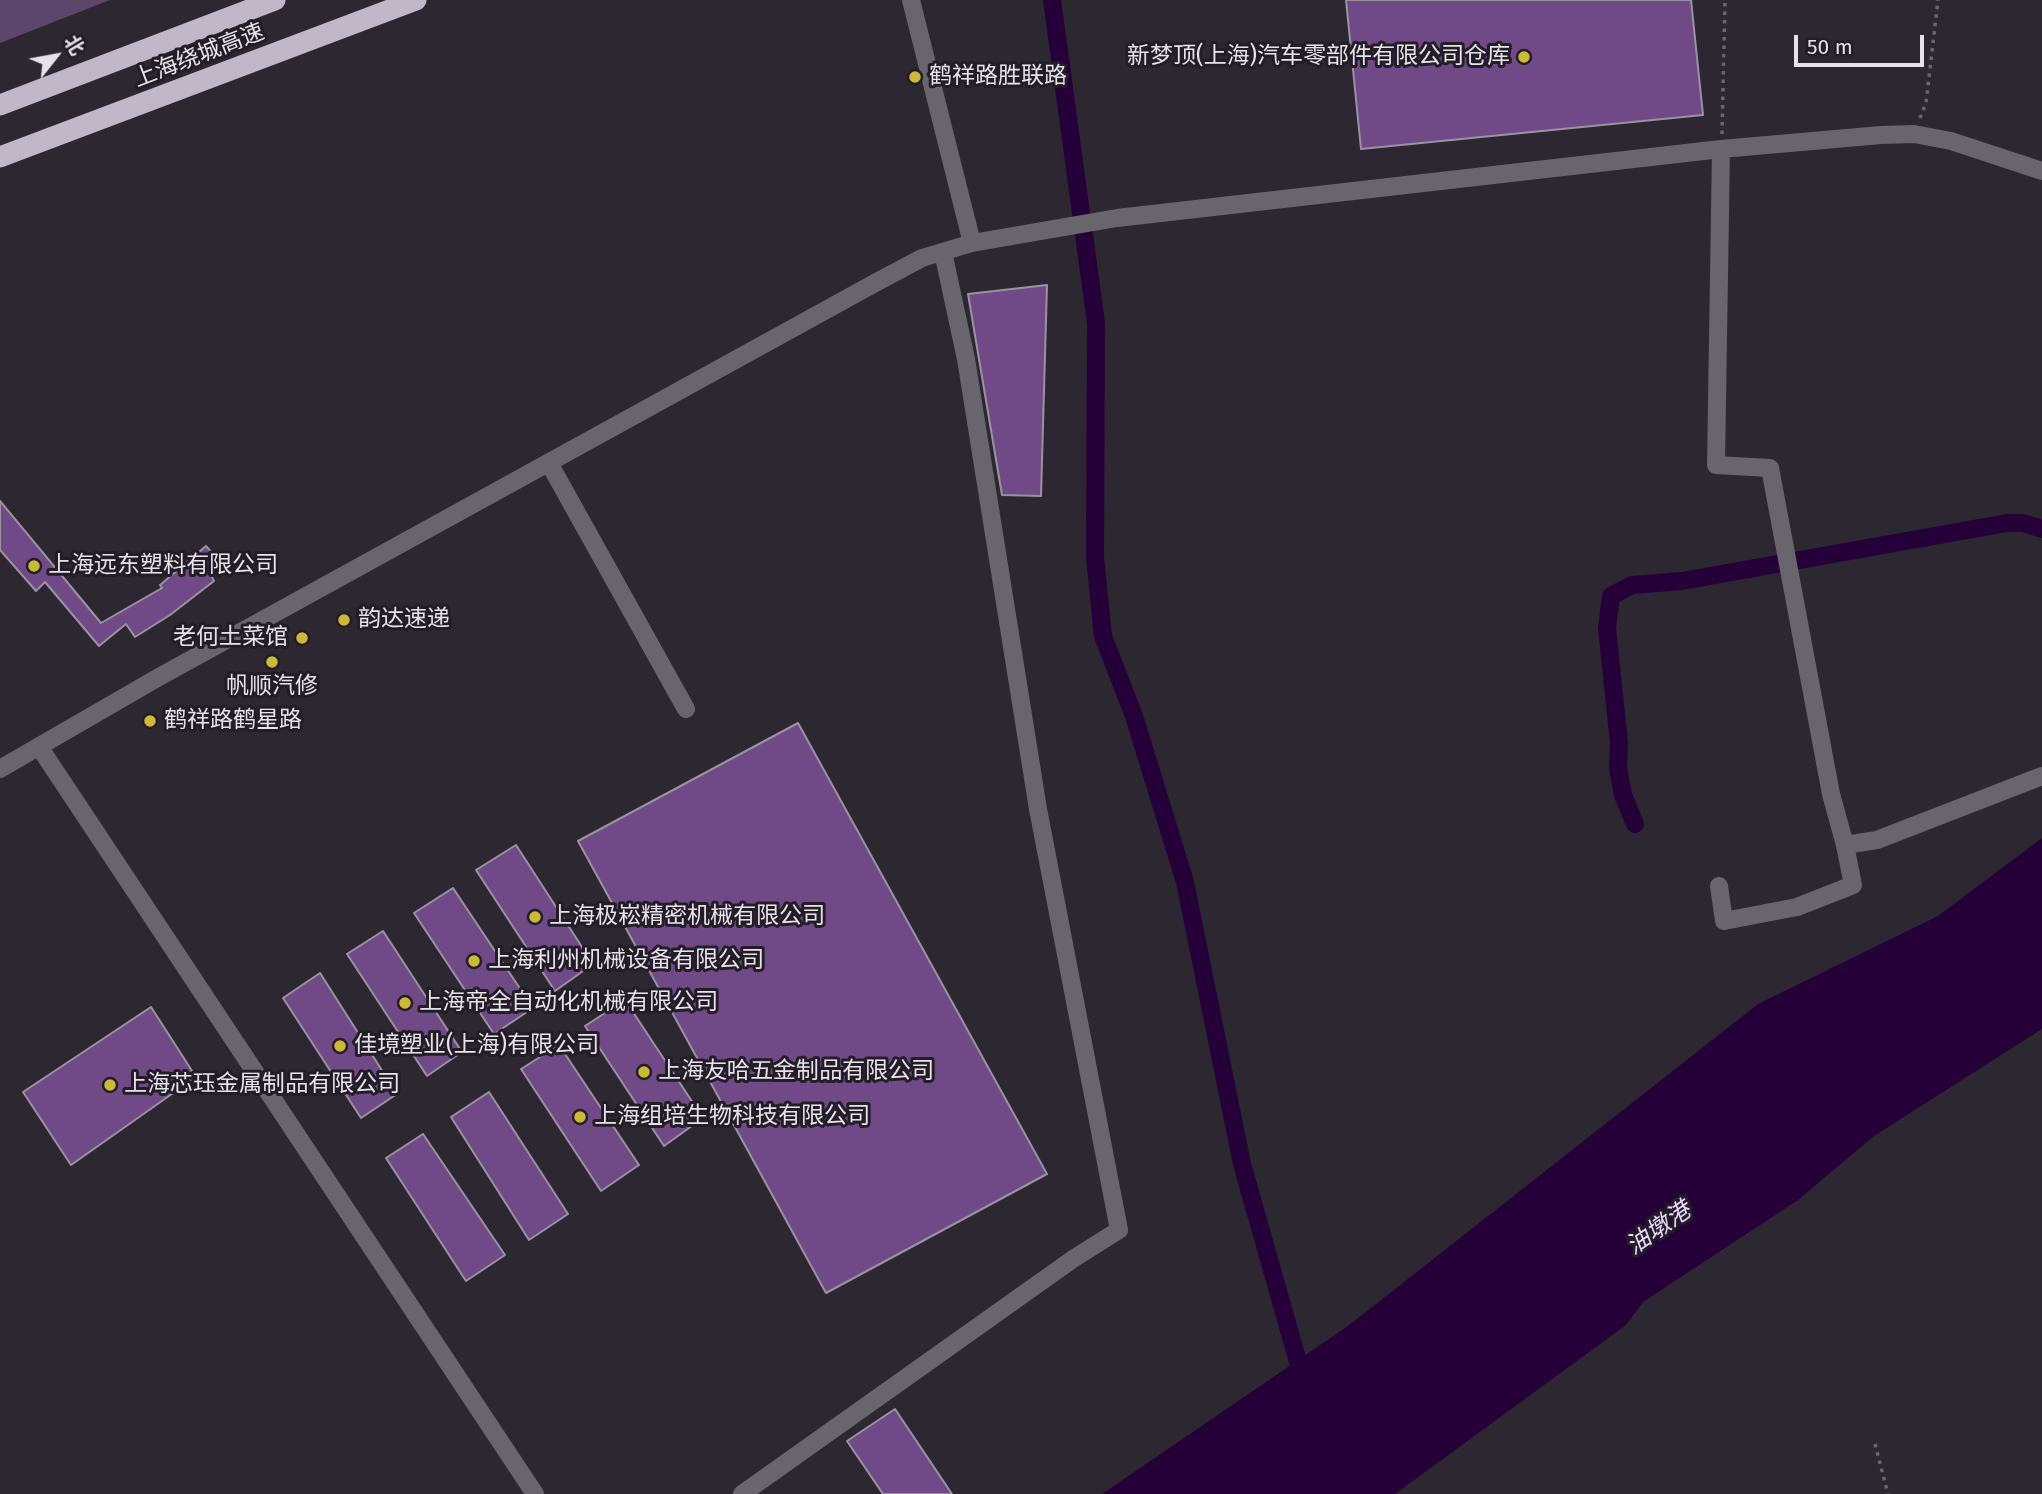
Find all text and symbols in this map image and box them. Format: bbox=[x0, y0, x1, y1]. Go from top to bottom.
street label: 上海绕城高速 bbox=[130, 18, 268, 94]
north arrow bbox=[21, 21, 91, 91]
scale bar bbox=[1797, 21, 1926, 65]
text: 北 bbox=[60, 31, 89, 59]
text: 50 m bbox=[1807, 34, 1853, 60]
place label: 新梦顶(上海)汽车零部件有限公司仓库 bbox=[1127, 43, 1510, 71]
marker: 新梦顶(上海)汽车零部件有限公司仓库 bbox=[1516, 49, 1532, 65]
place label: 鹤祥路胜联路 bbox=[929, 63, 1067, 91]
marker: 鹤祥路胜联路 bbox=[907, 69, 923, 85]
place label: 上海远东塑料有限公司 bbox=[48, 552, 278, 580]
marker: 上海远东塑料有限公司 bbox=[26, 558, 42, 574]
place label: 韵达速递 bbox=[358, 606, 450, 634]
marker: 韵达速递 bbox=[336, 612, 352, 628]
place label: 老何土菜馆 bbox=[173, 624, 288, 652]
marker: 老何土菜馆 bbox=[294, 630, 310, 646]
marker: 帆顺汽修 bbox=[264, 654, 280, 670]
place label: 帆顺汽修 bbox=[226, 673, 318, 701]
place label: 鹤祥路鹤星路 bbox=[164, 707, 302, 735]
marker: 鹤祥路鹤星路 bbox=[142, 713, 158, 729]
place label: 上海极崧精密机械有限公司 bbox=[549, 903, 825, 931]
marker: 上海极崧精密机械有限公司 bbox=[527, 909, 543, 925]
place label: 上海利州机械设备有限公司 bbox=[488, 947, 764, 975]
marker: 上海利州机械设备有限公司 bbox=[466, 953, 482, 969]
place label: 上海帝全自动化机械有限公司 bbox=[419, 989, 718, 1017]
marker: 上海帝全自动化机械有限公司 bbox=[397, 995, 413, 1011]
place label: 佳境塑业(上海)有限公司 bbox=[354, 1032, 599, 1060]
marker: 佳境塑业(上海)有限公司 bbox=[332, 1038, 348, 1054]
place label: 上海友哈五金制品有限公司 bbox=[658, 1058, 934, 1086]
marker: 上海友哈五金制品有限公司 bbox=[636, 1064, 652, 1080]
place label: 上海芯珏金属制品有限公司 bbox=[124, 1071, 400, 1099]
marker: 上海芯珏金属制品有限公司 bbox=[102, 1077, 118, 1093]
place label: 上海组培生物科技有限公司 bbox=[594, 1103, 870, 1131]
marker: 上海组培生物科技有限公司 bbox=[572, 1109, 588, 1125]
water label: 油墩港 bbox=[1621, 1197, 1697, 1261]

